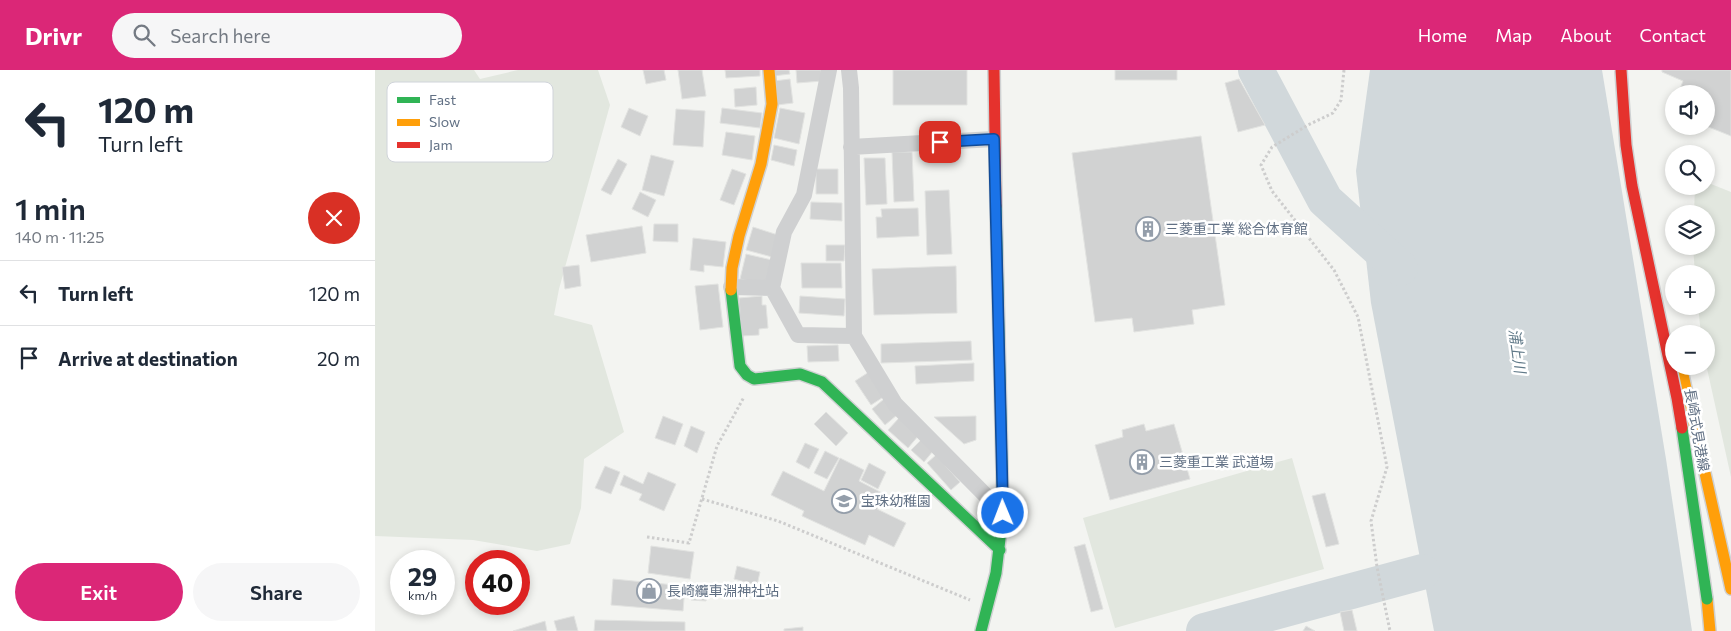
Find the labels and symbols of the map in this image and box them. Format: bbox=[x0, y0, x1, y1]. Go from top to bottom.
legend bbox=[387, 82, 553, 162]
text: Fast bbox=[429, 91, 456, 108]
text: Slow bbox=[429, 113, 460, 130]
pin bbox=[919, 121, 961, 163]
text: Jam bbox=[429, 136, 453, 153]
building icon: 三菱重工業 総合体育館 bbox=[1135, 216, 1161, 242]
place label: 三菱重工業 総合体育館 bbox=[1165, 220, 1308, 237]
water label: 浦上川 bbox=[1506, 327, 1530, 376]
street label: 長崎式見港線 bbox=[1682, 387, 1713, 473]
building icon: 三菱重工業 武道場 bbox=[1129, 449, 1155, 475]
place label: 三菱重工業 武道場 bbox=[1159, 453, 1274, 470]
position arrow bbox=[976, 486, 1028, 538]
school or university icon: 宝珠幼稚園 bbox=[831, 488, 857, 514]
place label: 宝珠幼稚園 bbox=[861, 492, 931, 509]
speed limit sign: 40 bbox=[465, 550, 530, 615]
shop icon: 長崎纜車淵神社站 bbox=[636, 578, 662, 604]
place label: 長崎纜車淵神社站 bbox=[667, 582, 779, 599]

